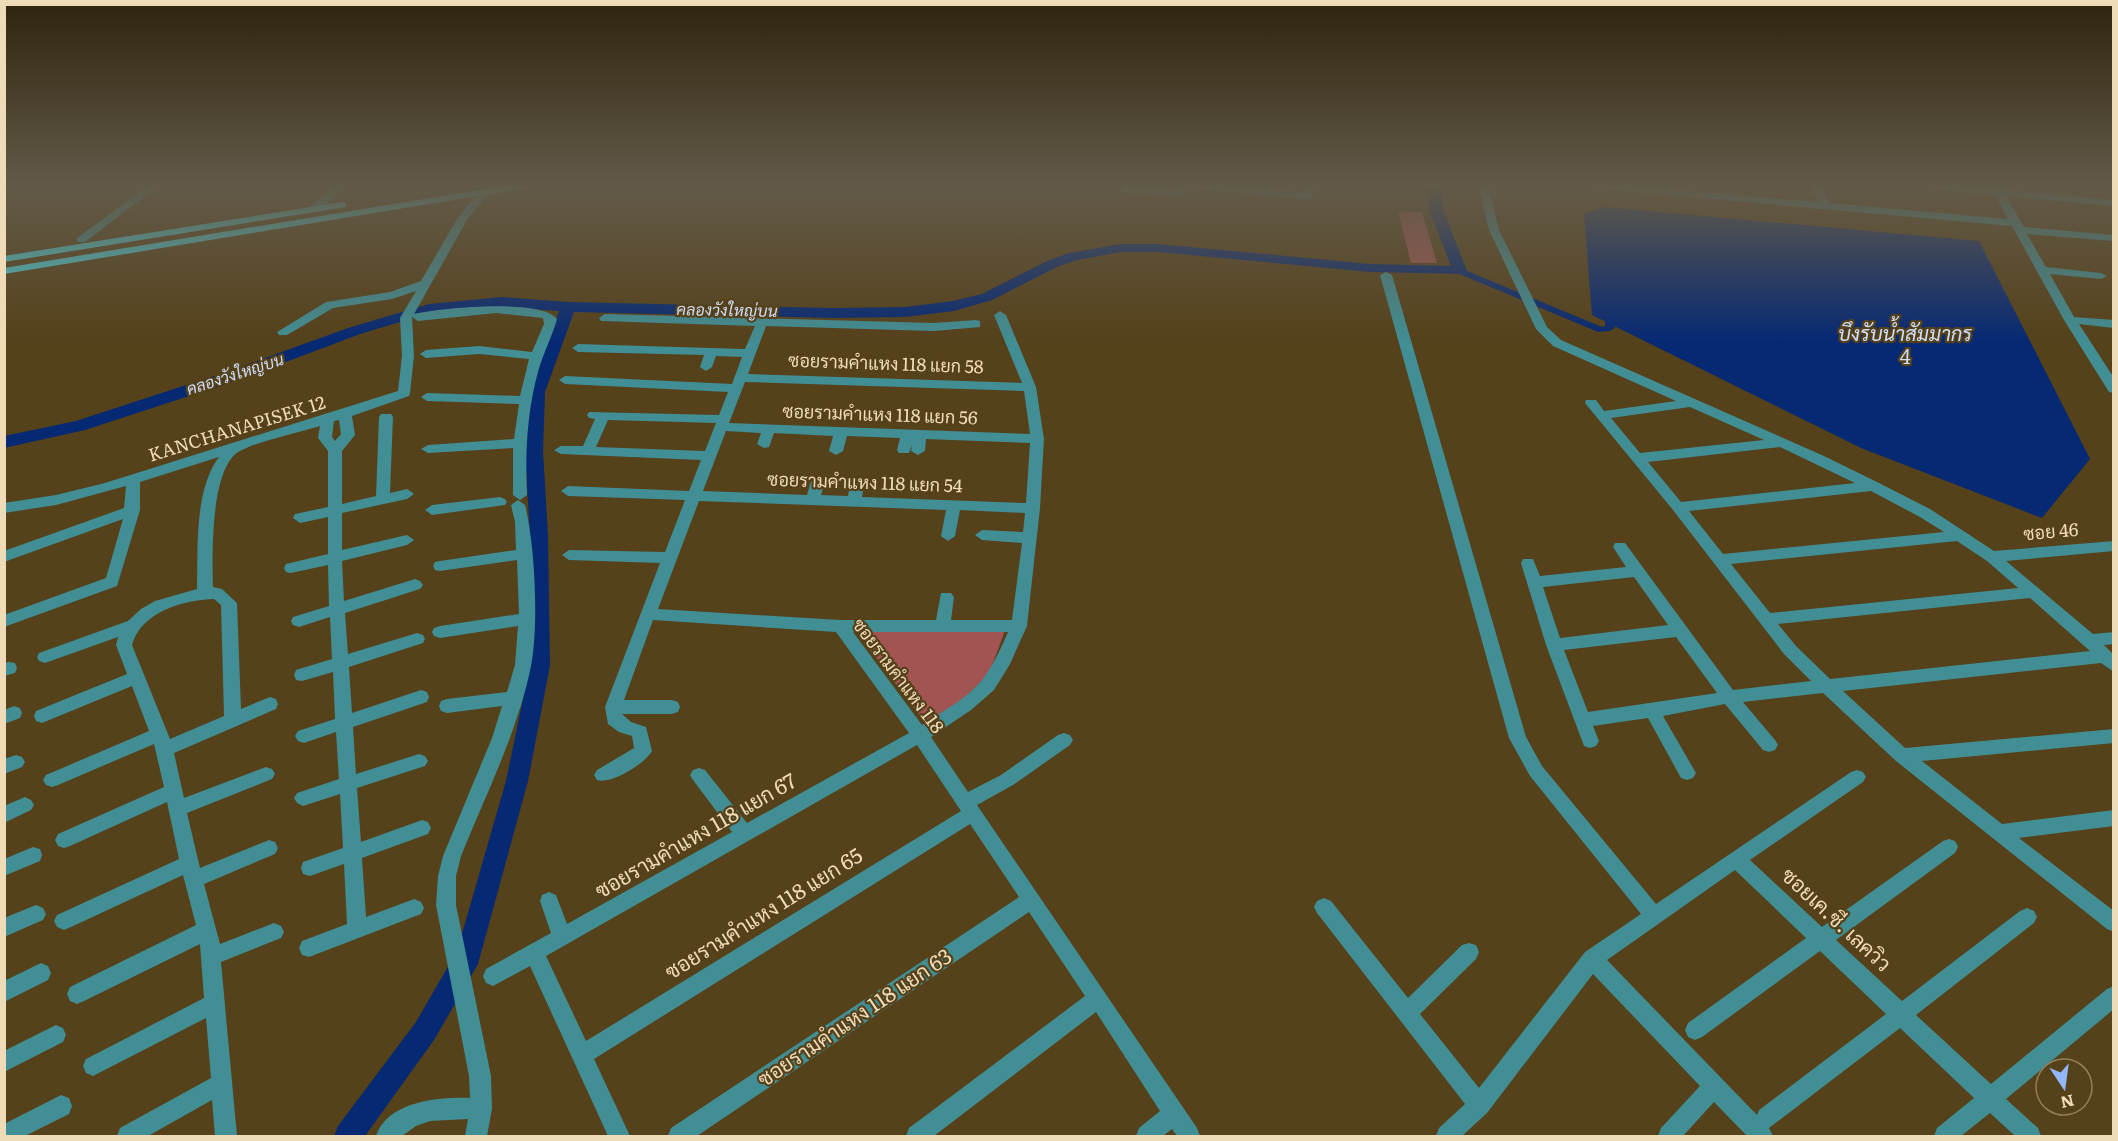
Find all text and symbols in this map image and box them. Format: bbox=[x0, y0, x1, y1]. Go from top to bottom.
water label: คลองวังใหญ่บน bbox=[676, 296, 778, 322]
water label: บึงรับน้ำสัมมากร 4 bbox=[1838, 316, 1973, 370]
water label: คลองวังใหญ่บน bbox=[183, 346, 287, 400]
street label: ซอยรามคำแหง 118 แยก 58 bbox=[788, 346, 984, 379]
street label: KANCHANAPISEK 12 bbox=[145, 388, 328, 467]
street label: ซอยรามคำแหง 118 แยก 56 bbox=[782, 397, 978, 430]
street label: ซอยรามคำแหง 118 แยก 54 bbox=[767, 465, 963, 498]
street label: ซอย 46 bbox=[2022, 515, 2080, 546]
street label: ซอยรามคำแหง 118 bbox=[847, 612, 952, 738]
street label: ซอยรามคำแหง 118 แยก 67 bbox=[588, 763, 801, 904]
street label: ซอยรามคำแหง 118 แยก 65 bbox=[658, 838, 868, 985]
street label: ซอยเค.ซี. เลควิว bbox=[1776, 859, 1900, 977]
street label: ซอยรามคำแหง 118 แยก 63 bbox=[750, 939, 957, 1093]
north arrow bbox=[2034, 1057, 2094, 1117]
text: N bbox=[2058, 1089, 2077, 1116]

